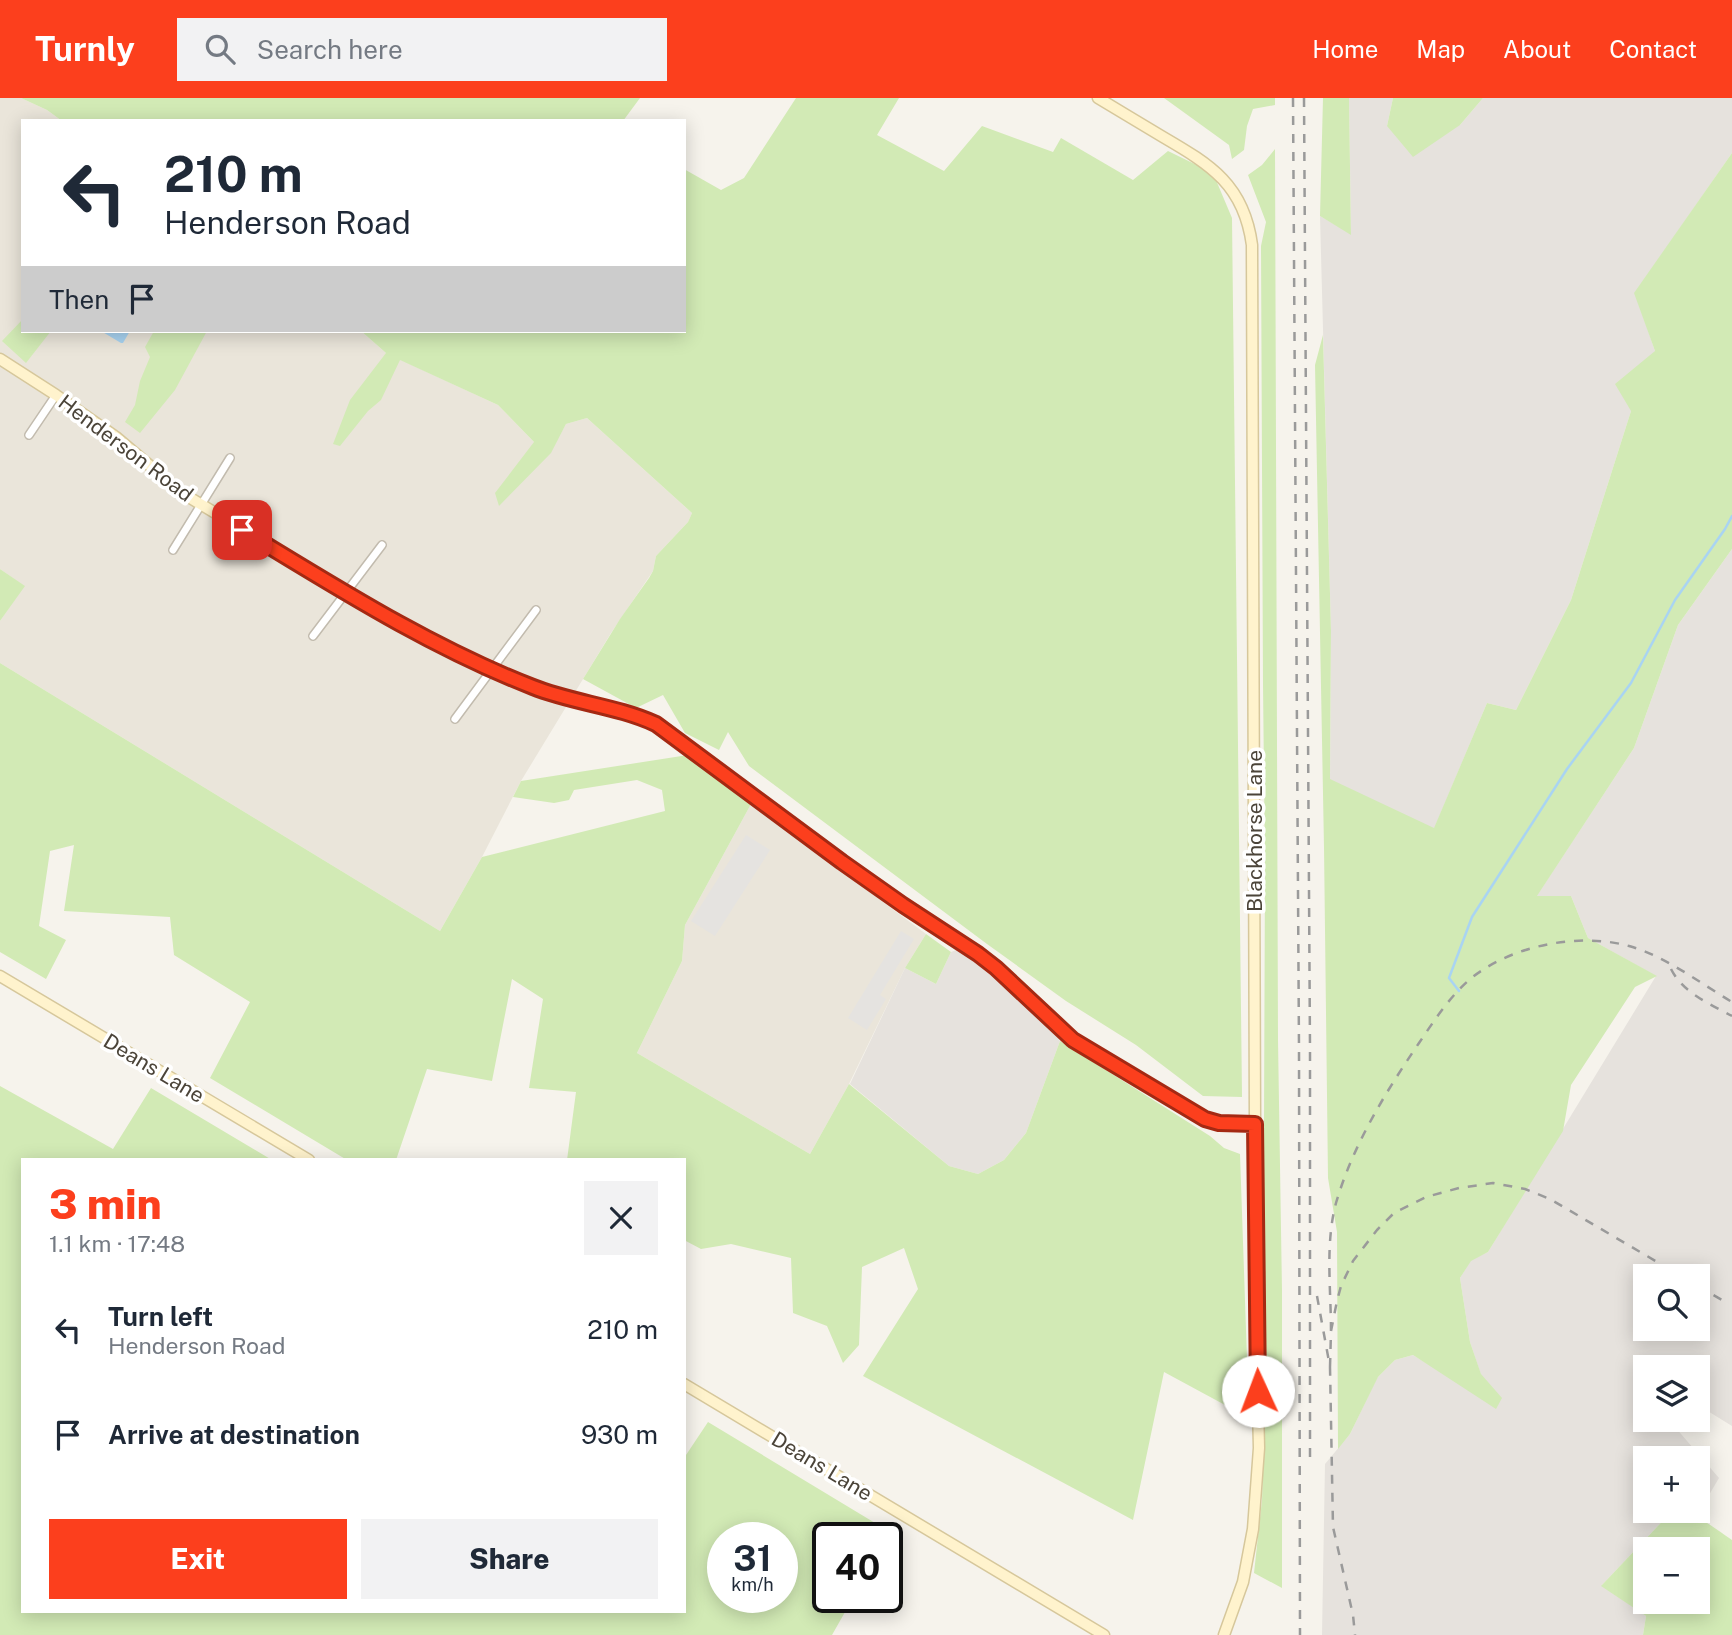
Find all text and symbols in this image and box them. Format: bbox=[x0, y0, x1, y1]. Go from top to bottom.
search box bbox=[177, 18, 667, 81]
text: Turnly bbox=[35, 30, 135, 68]
icon: search bbox=[201, 30, 239, 68]
text: Search here bbox=[257, 34, 403, 65]
text: Home bbox=[1312, 35, 1378, 63]
text: Map bbox=[1416, 35, 1465, 63]
text: About bbox=[1503, 35, 1571, 63]
text: Contact bbox=[1609, 35, 1697, 63]
text: 210 m bbox=[164, 145, 303, 203]
icon: left bbox=[49, 147, 140, 238]
text: Henderson Road bbox=[164, 204, 411, 241]
icon: arrive bbox=[123, 280, 161, 318]
text: Then bbox=[49, 284, 109, 315]
street label: Henderson Road bbox=[54, 389, 198, 507]
pin bbox=[212, 500, 272, 560]
icon: arrive bbox=[223, 511, 261, 549]
street label: Blackhorse Lane bbox=[1242, 750, 1267, 912]
street label: Deans Lane bbox=[99, 1028, 209, 1108]
text: 3 min bbox=[49, 1179, 162, 1228]
button: close bbox=[584, 1181, 658, 1255]
text: 1.1 km · 17:48 bbox=[49, 1230, 185, 1257]
map controls bbox=[1633, 1264, 1710, 1614]
button: search bbox=[1633, 1264, 1710, 1341]
text: Turn left bbox=[108, 1301, 213, 1332]
icon: left bbox=[49, 1311, 87, 1349]
text: 210 m bbox=[587, 1314, 658, 1345]
text: Henderson Road bbox=[108, 1332, 285, 1359]
position arrow bbox=[1221, 1354, 1295, 1428]
button: layers bbox=[1633, 1355, 1710, 1432]
icon: arrive bbox=[49, 1416, 87, 1454]
text: Arrive at destination bbox=[108, 1419, 360, 1450]
text: 930 m bbox=[581, 1419, 658, 1450]
street label: Deans Lane bbox=[767, 1426, 877, 1506]
button: + bbox=[1633, 1446, 1710, 1523]
button: Exit bbox=[49, 1519, 347, 1599]
button: Share bbox=[361, 1519, 658, 1599]
speed limit sign: 40 bbox=[812, 1522, 903, 1613]
button: − bbox=[1633, 1537, 1710, 1614]
text: 31 bbox=[733, 1538, 772, 1579]
text: km/h bbox=[731, 1574, 774, 1595]

